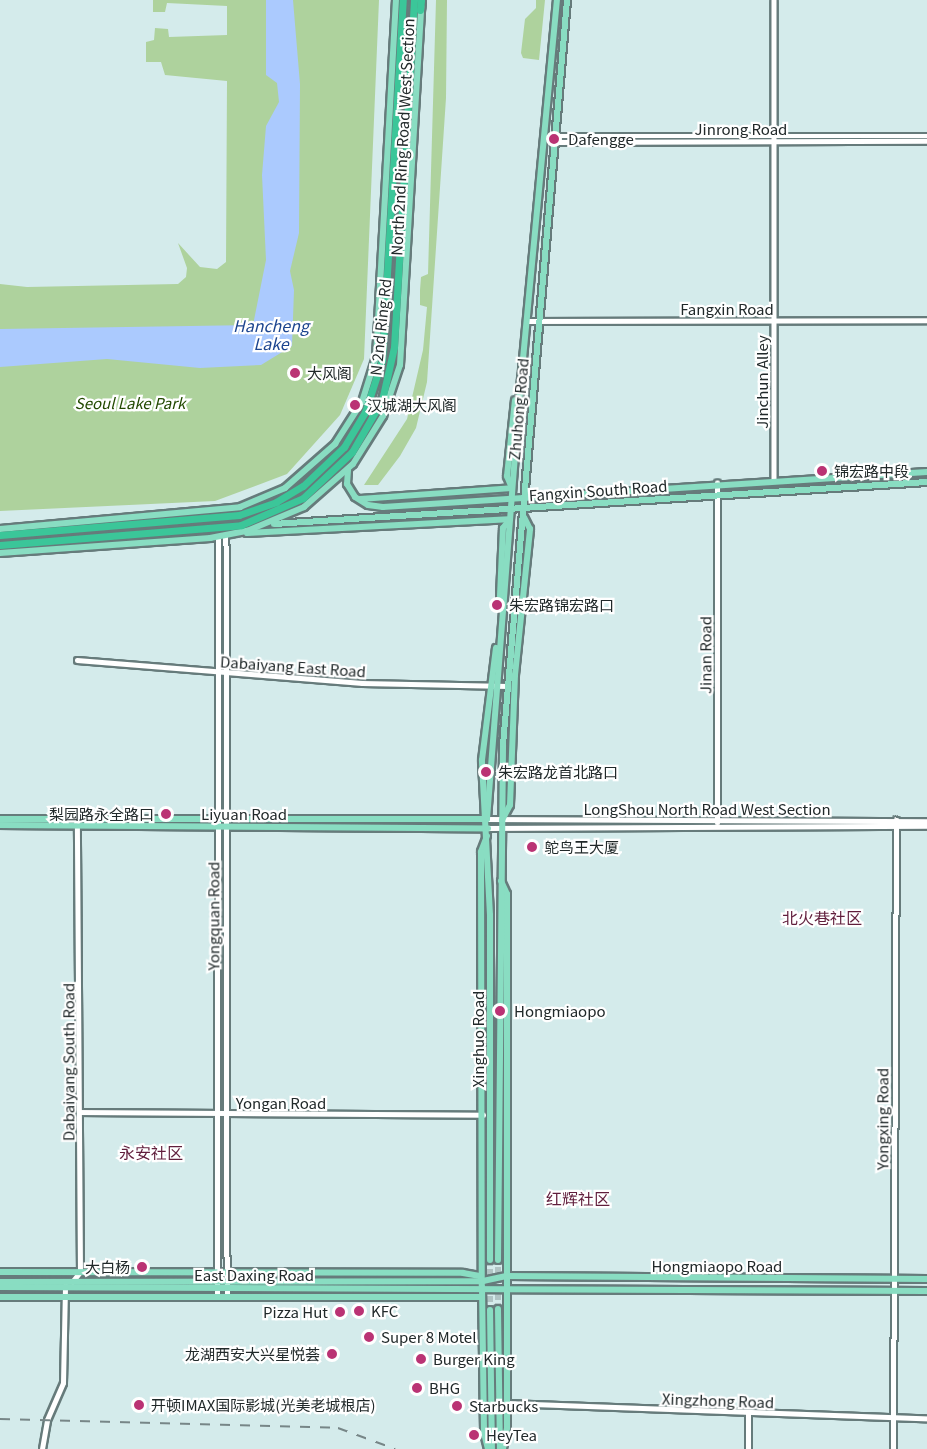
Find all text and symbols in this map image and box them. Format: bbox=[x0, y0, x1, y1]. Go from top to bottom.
street label: North 2nd Ring Road West Section bbox=[387, 18, 417, 256]
street label: Jinrong Road bbox=[695, 120, 787, 138]
marker: Dafengge bbox=[545, 130, 563, 148]
place label: Dafengge bbox=[568, 130, 634, 148]
street label: N 2nd Ring Rd bbox=[366, 278, 394, 376]
street label: Fangxin Road bbox=[680, 300, 774, 318]
water label: Hancheng Lake bbox=[233, 315, 309, 353]
street label: Jinchun Alley bbox=[753, 335, 771, 429]
street label: Zhuhong Road bbox=[505, 357, 531, 461]
place label: 大风阁 bbox=[307, 364, 352, 382]
marker: 大风阁 bbox=[288, 366, 302, 380]
park label: Seoul Lake Park bbox=[75, 394, 185, 412]
place label: 汉城湖大风阁 bbox=[367, 396, 457, 414]
marker: 汉城湖大风阁 bbox=[348, 398, 362, 412]
place label: 锦宏路中段 bbox=[834, 462, 909, 480]
marker: 锦宏路中段 bbox=[815, 464, 829, 478]
street label: Fangxin South Road bbox=[528, 476, 668, 504]
place label: 朱宏路锦宏路口 bbox=[509, 596, 614, 614]
marker: 朱宏路锦宏路口 bbox=[490, 598, 504, 612]
street label: Jinan Road bbox=[696, 616, 714, 694]
street label: Dabaiyang East Road bbox=[220, 652, 366, 680]
place label: 朱宏路龙首北路口 bbox=[498, 763, 618, 781]
marker: 朱宏路龙首北路口 bbox=[479, 765, 493, 779]
street label: LongShou North Road West Section bbox=[583, 800, 831, 818]
place label: 梨园路永全路口 bbox=[49, 805, 154, 823]
street label: Liyuan Road bbox=[201, 805, 287, 823]
marker: 梨园路永全路口 bbox=[159, 807, 173, 821]
place label: 鸵鸟王大厦 bbox=[544, 838, 619, 856]
marker: 鸵鸟王大厦 bbox=[525, 840, 539, 854]
street label: Yongquan Road bbox=[204, 862, 222, 970]
district label: 北火巷社区 bbox=[782, 907, 862, 927]
street label: Dabaiyang South Road bbox=[59, 983, 77, 1141]
street label: Xinghuo Road bbox=[469, 991, 487, 1087]
marker: Hongmiaopo bbox=[491, 1002, 509, 1020]
place label: Hongmiaopo bbox=[514, 1002, 606, 1020]
street label: Yongxing Road bbox=[873, 1068, 891, 1170]
street label: Yongan Road bbox=[236, 1094, 326, 1112]
district label: 永安社区 bbox=[119, 1142, 183, 1162]
district label: 红辉社区 bbox=[546, 1188, 610, 1208]
street label: Hongmiaopo Road bbox=[652, 1257, 782, 1275]
place label: 大白杨 bbox=[85, 1258, 130, 1276]
marker: 大白杨 bbox=[135, 1260, 149, 1274]
street label: East Daxing Road bbox=[194, 1266, 314, 1284]
place label: KFC bbox=[371, 1302, 398, 1320]
place label: Pizza Hut bbox=[263, 1303, 328, 1321]
marker: KFC bbox=[352, 1304, 366, 1318]
marker: Pizza Hut bbox=[333, 1305, 347, 1319]
place label: Super 8 Motel bbox=[381, 1328, 476, 1346]
marker: Super 8 Motel bbox=[362, 1330, 376, 1344]
place label: 龙湖西安大兴星悦荟 bbox=[185, 1345, 320, 1363]
marker: 龙湖西安大兴星悦荟 bbox=[325, 1347, 339, 1361]
place label: Burger King bbox=[433, 1350, 515, 1368]
marker: Burger King bbox=[414, 1352, 428, 1366]
place label: BHG bbox=[429, 1379, 460, 1397]
marker: BHG bbox=[410, 1381, 424, 1395]
street label: Xingzhong Road bbox=[662, 1389, 774, 1411]
place label: 开顿IMAX国际影城(光美老城根店) bbox=[151, 1396, 375, 1414]
place label: Starbucks bbox=[469, 1397, 538, 1415]
marker: 开顿IMAX国际影城(光美老城根店) bbox=[132, 1398, 146, 1412]
marker: Starbucks bbox=[450, 1399, 464, 1413]
place label: HeyTea bbox=[486, 1426, 537, 1444]
marker: HeyTea bbox=[467, 1428, 481, 1442]

